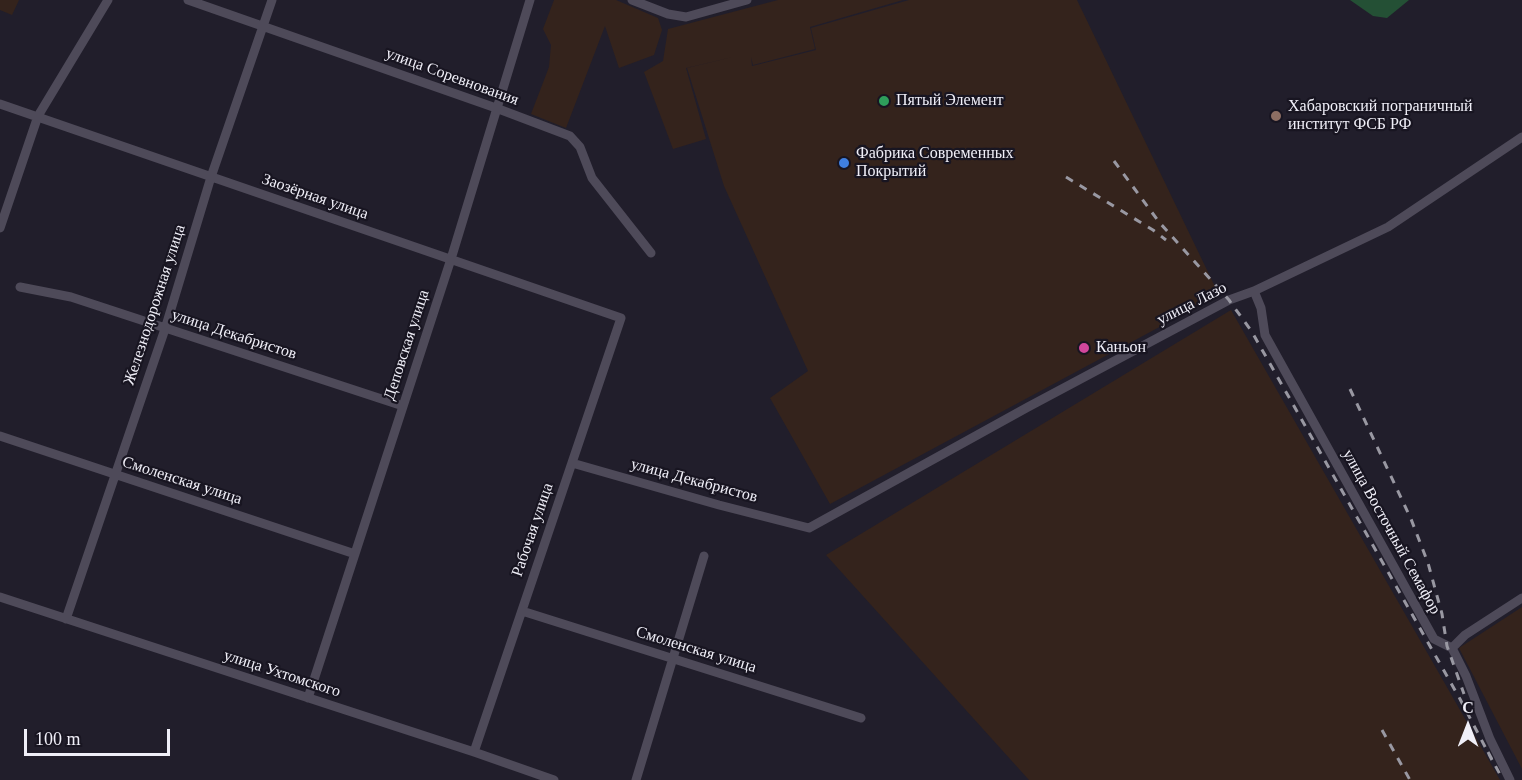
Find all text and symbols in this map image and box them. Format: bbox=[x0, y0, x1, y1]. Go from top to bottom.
street label: улица Соревнования bbox=[383, 44, 521, 110]
place label: Пятый Элемент bbox=[896, 91, 1003, 111]
marker: Пятый Элемент bbox=[877, 94, 891, 108]
place label: Хабаровский пограничный институт ФСБ РФ bbox=[1288, 97, 1473, 135]
marker: Хабаровский пограничный институт ФСБ РФ bbox=[1269, 109, 1283, 123]
place label: Фабрика Современных Покрытий bbox=[856, 144, 1014, 182]
marker: Фабрика Современных Покрытий bbox=[837, 156, 851, 170]
street label: Заозёрная улица bbox=[259, 170, 371, 224]
street label: Железнодорожная улица bbox=[120, 222, 190, 388]
street label: улица Лазо bbox=[1154, 278, 1230, 330]
street label: Деповская улица bbox=[380, 287, 434, 403]
street label: улица Декабристов bbox=[169, 306, 299, 364]
place label: Каньон bbox=[1096, 338, 1146, 358]
marker: Каньон bbox=[1077, 341, 1091, 355]
street label: улица Восточный Семафор bbox=[1338, 446, 1444, 618]
street label: Смоленская улица bbox=[120, 453, 244, 509]
street label: улица Декабристов bbox=[628, 455, 760, 507]
street label: Рабочая улица bbox=[508, 481, 558, 579]
street label: Смоленская улица bbox=[634, 623, 758, 677]
street label: улица Ухтомского bbox=[221, 646, 343, 702]
north arrow bbox=[1438, 696, 1498, 756]
text: С bbox=[1462, 699, 1474, 716]
scale bar bbox=[27, 717, 172, 755]
text: 100 m bbox=[35, 729, 81, 749]

